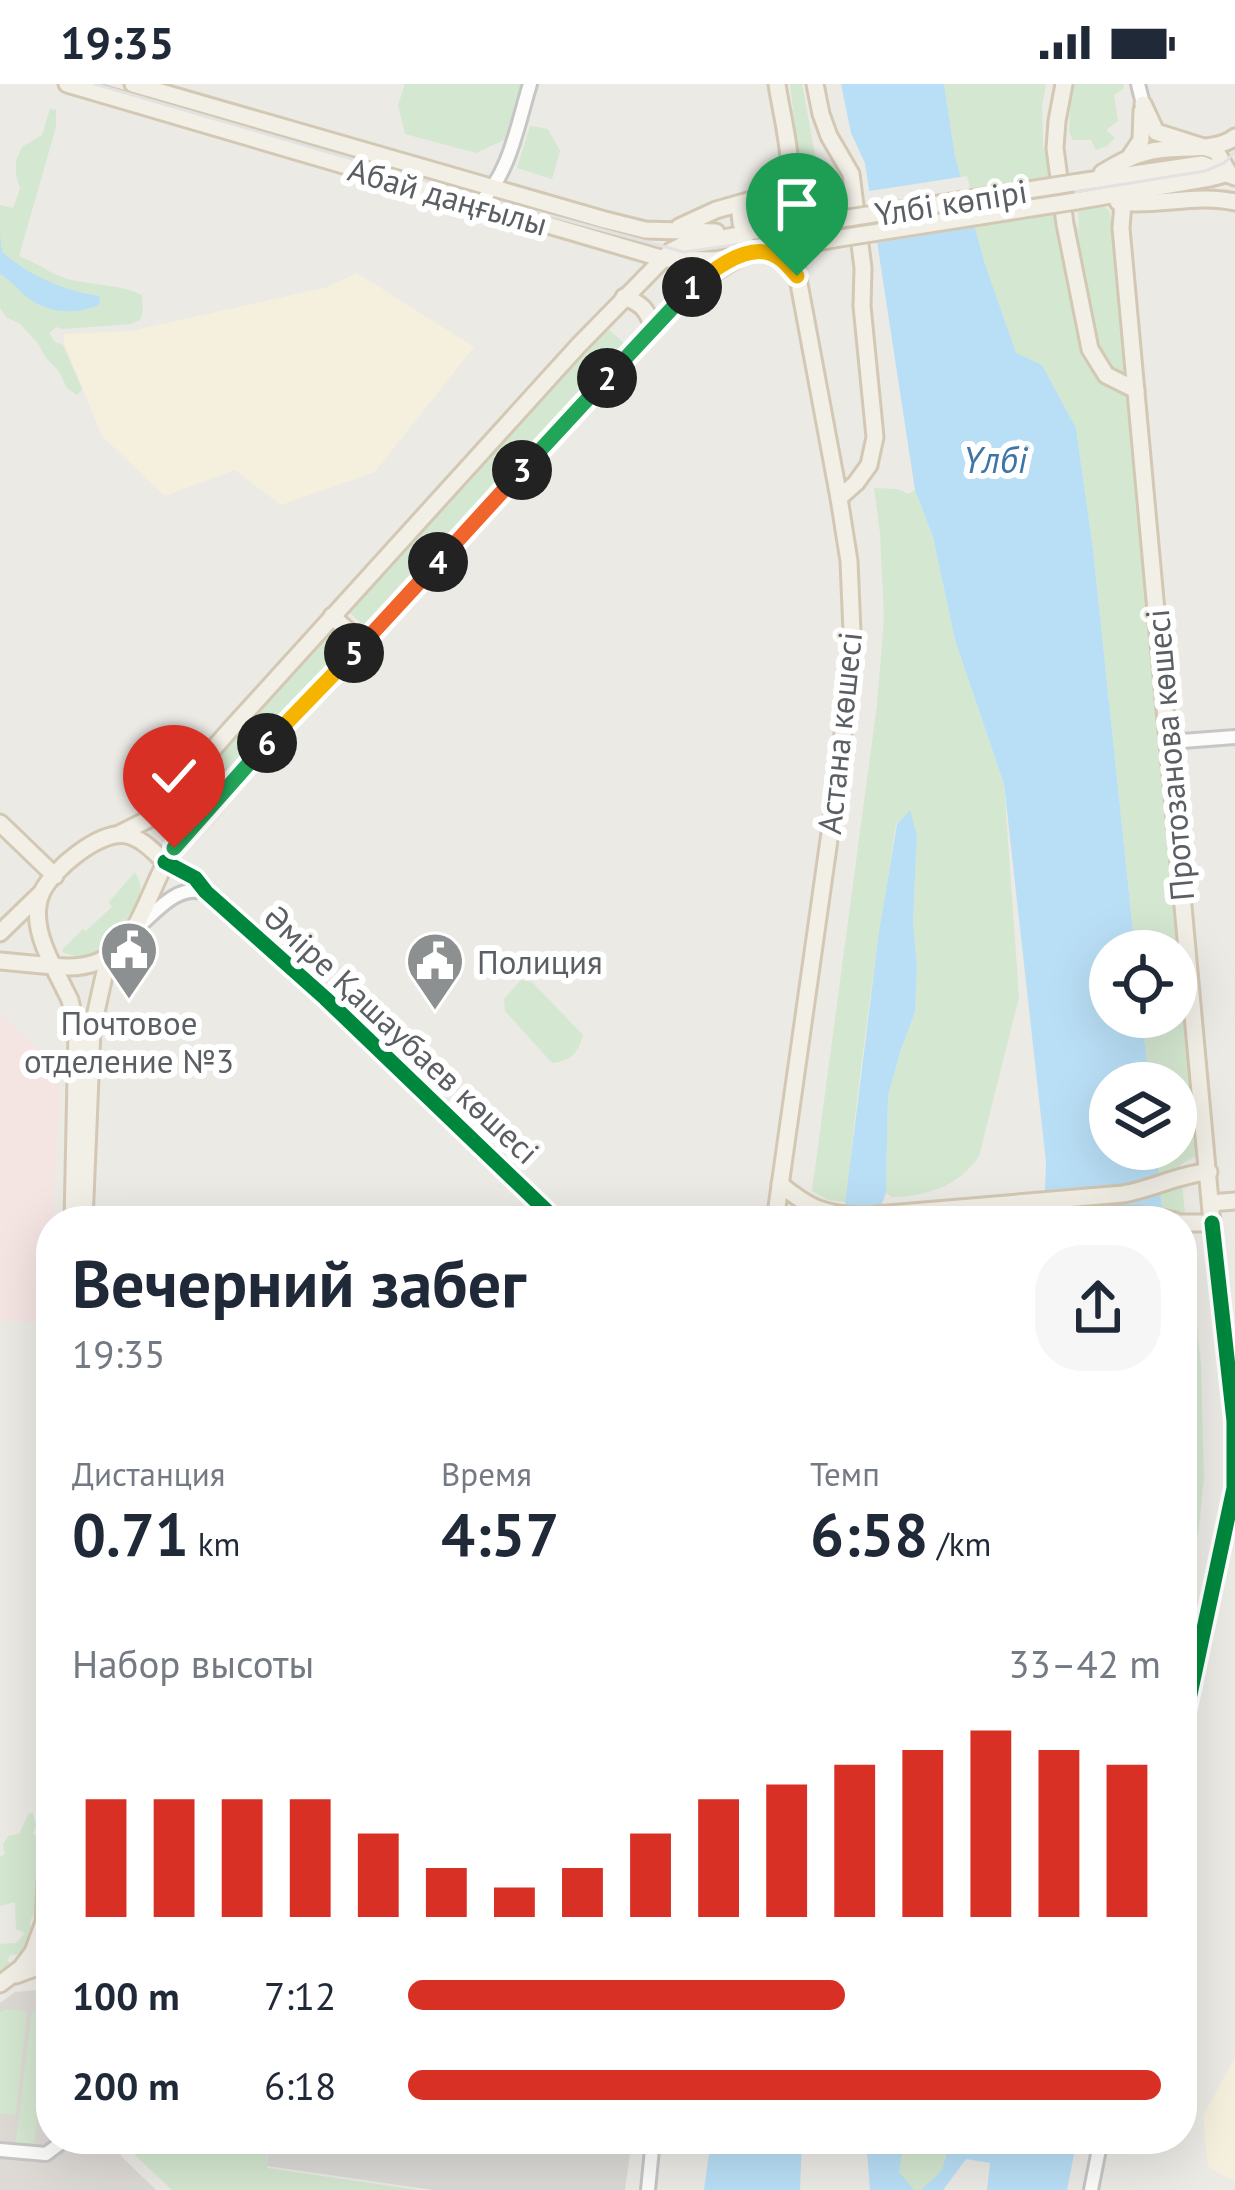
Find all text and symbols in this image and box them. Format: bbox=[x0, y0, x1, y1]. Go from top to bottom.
text: 19:35 bbox=[60, 13, 174, 71]
street label: Абай даңғылы bbox=[343, 147, 553, 245]
pin bbox=[746, 153, 848, 276]
street label: Үлбі көпірі bbox=[872, 169, 1030, 235]
icon: arrive bbox=[764, 171, 830, 237]
pin: 1 bbox=[662, 257, 722, 317]
text: 1 bbox=[683, 265, 701, 308]
pin: 2 bbox=[577, 348, 637, 408]
text: 2 bbox=[598, 356, 616, 399]
water label: Үлбі bbox=[963, 436, 1029, 483]
pin: 3 bbox=[492, 440, 552, 500]
text: 3 bbox=[513, 448, 531, 491]
pin: 4 bbox=[408, 532, 468, 592]
text: 4 bbox=[429, 540, 447, 583]
street label: Протозанова көшесі bbox=[1135, 607, 1203, 903]
pin: 5 bbox=[324, 623, 384, 683]
street label: Астана көшесі bbox=[807, 630, 871, 836]
text: 5 bbox=[345, 631, 363, 674]
pin: 6 bbox=[237, 713, 297, 773]
text: 6 bbox=[258, 721, 276, 764]
pin bbox=[123, 725, 225, 848]
icon: check bbox=[141, 743, 207, 809]
street label: Әміре Қашаубаев көшесі bbox=[255, 895, 549, 1173]
public building icon: Почтовое отделение №3 bbox=[98, 919, 160, 1001]
public building icon: Полиция bbox=[404, 930, 466, 1012]
map controls bbox=[1089, 930, 1197, 1170]
button: locate bbox=[1089, 930, 1197, 1038]
place label: Полиция bbox=[477, 940, 603, 983]
place label: Почтовое отделение №3 bbox=[24, 1001, 234, 1082]
button: layers bbox=[1089, 1062, 1197, 1170]
text: Вечерний забег bbox=[72, 1240, 526, 1325]
button: share bbox=[1035, 1245, 1161, 1371]
text: 19:35 bbox=[72, 1328, 166, 1379]
text: Дистанция bbox=[72, 1452, 226, 1495]
text: Время bbox=[441, 1452, 532, 1495]
text: Темп bbox=[810, 1452, 880, 1495]
text: 0.71 bbox=[72, 1495, 189, 1573]
text: 4:57 bbox=[441, 1495, 559, 1573]
text: 6:58 bbox=[810, 1495, 928, 1573]
text: km bbox=[189, 1522, 240, 1565]
text: /km bbox=[928, 1522, 991, 1565]
text: Набор высоты bbox=[72, 1638, 314, 1689]
text: 33–42 m bbox=[1008, 1638, 1161, 1689]
text: 100 m bbox=[72, 1970, 180, 2021]
text: 7:12 bbox=[264, 1970, 336, 2021]
text: 200 m bbox=[72, 2060, 180, 2111]
text: 6:18 bbox=[264, 2060, 336, 2111]

